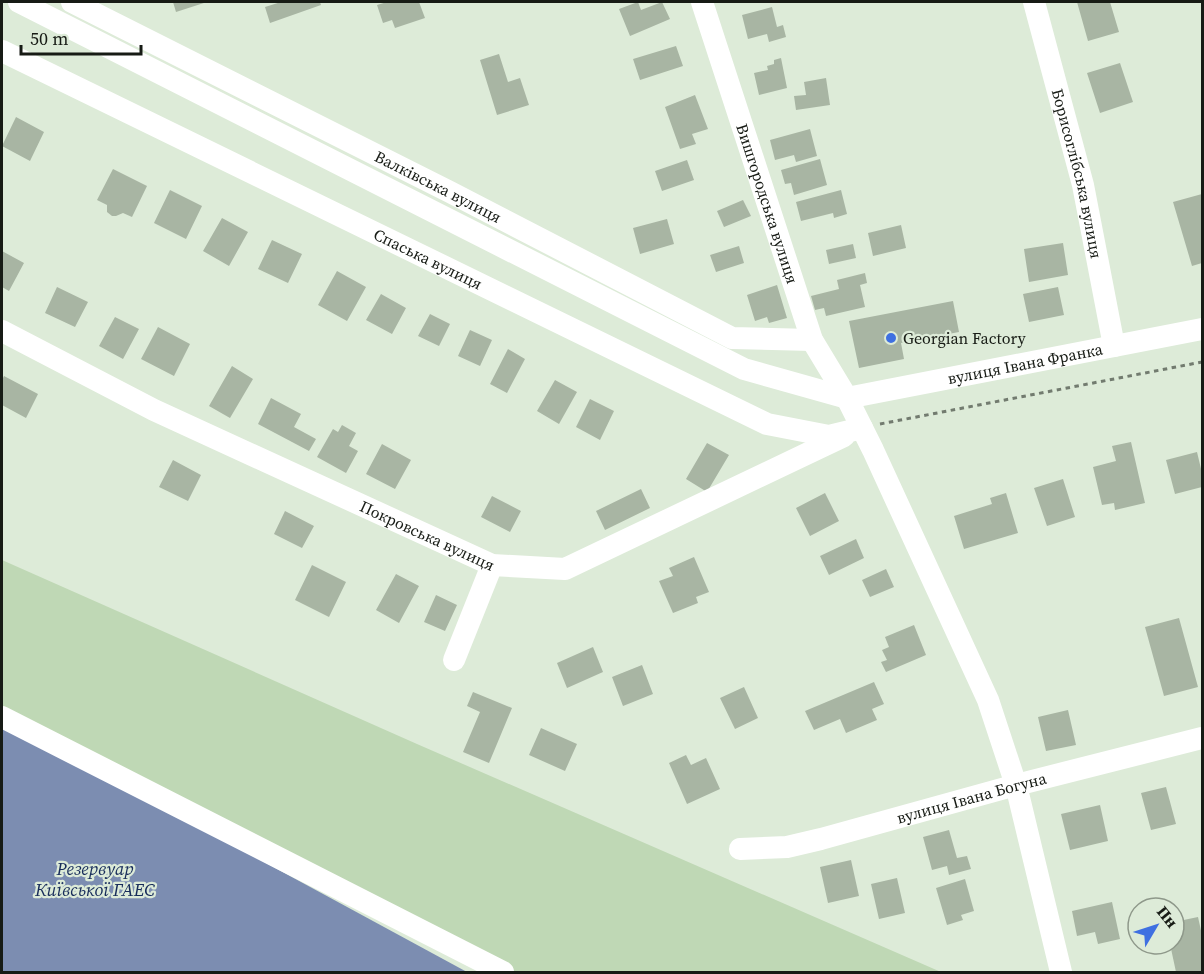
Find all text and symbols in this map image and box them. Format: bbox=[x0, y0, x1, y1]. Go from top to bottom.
scale bar bbox=[21, 18, 141, 56]
text: 50 m bbox=[30, 26, 68, 51]
street label: Борисоглібська вулиця bbox=[1047, 86, 1108, 260]
street label: Вишгородська вулиця bbox=[731, 121, 804, 286]
street label: Валківська вулиця bbox=[371, 145, 505, 228]
street label: Спаська вулиця bbox=[370, 223, 486, 295]
place label: Georgian Factory bbox=[903, 327, 1026, 349]
marker: Georgian Factory bbox=[884, 331, 898, 345]
street label: вулиця Івана Франка bbox=[946, 337, 1105, 389]
street label: Покровська вулиця bbox=[356, 495, 498, 576]
street label: вулиця Івана Богуна bbox=[894, 767, 1049, 829]
water label: Резервуар Київської ГАЕС bbox=[34, 856, 155, 902]
north arrow bbox=[1126, 896, 1186, 956]
text: Пн bbox=[1152, 901, 1183, 932]

